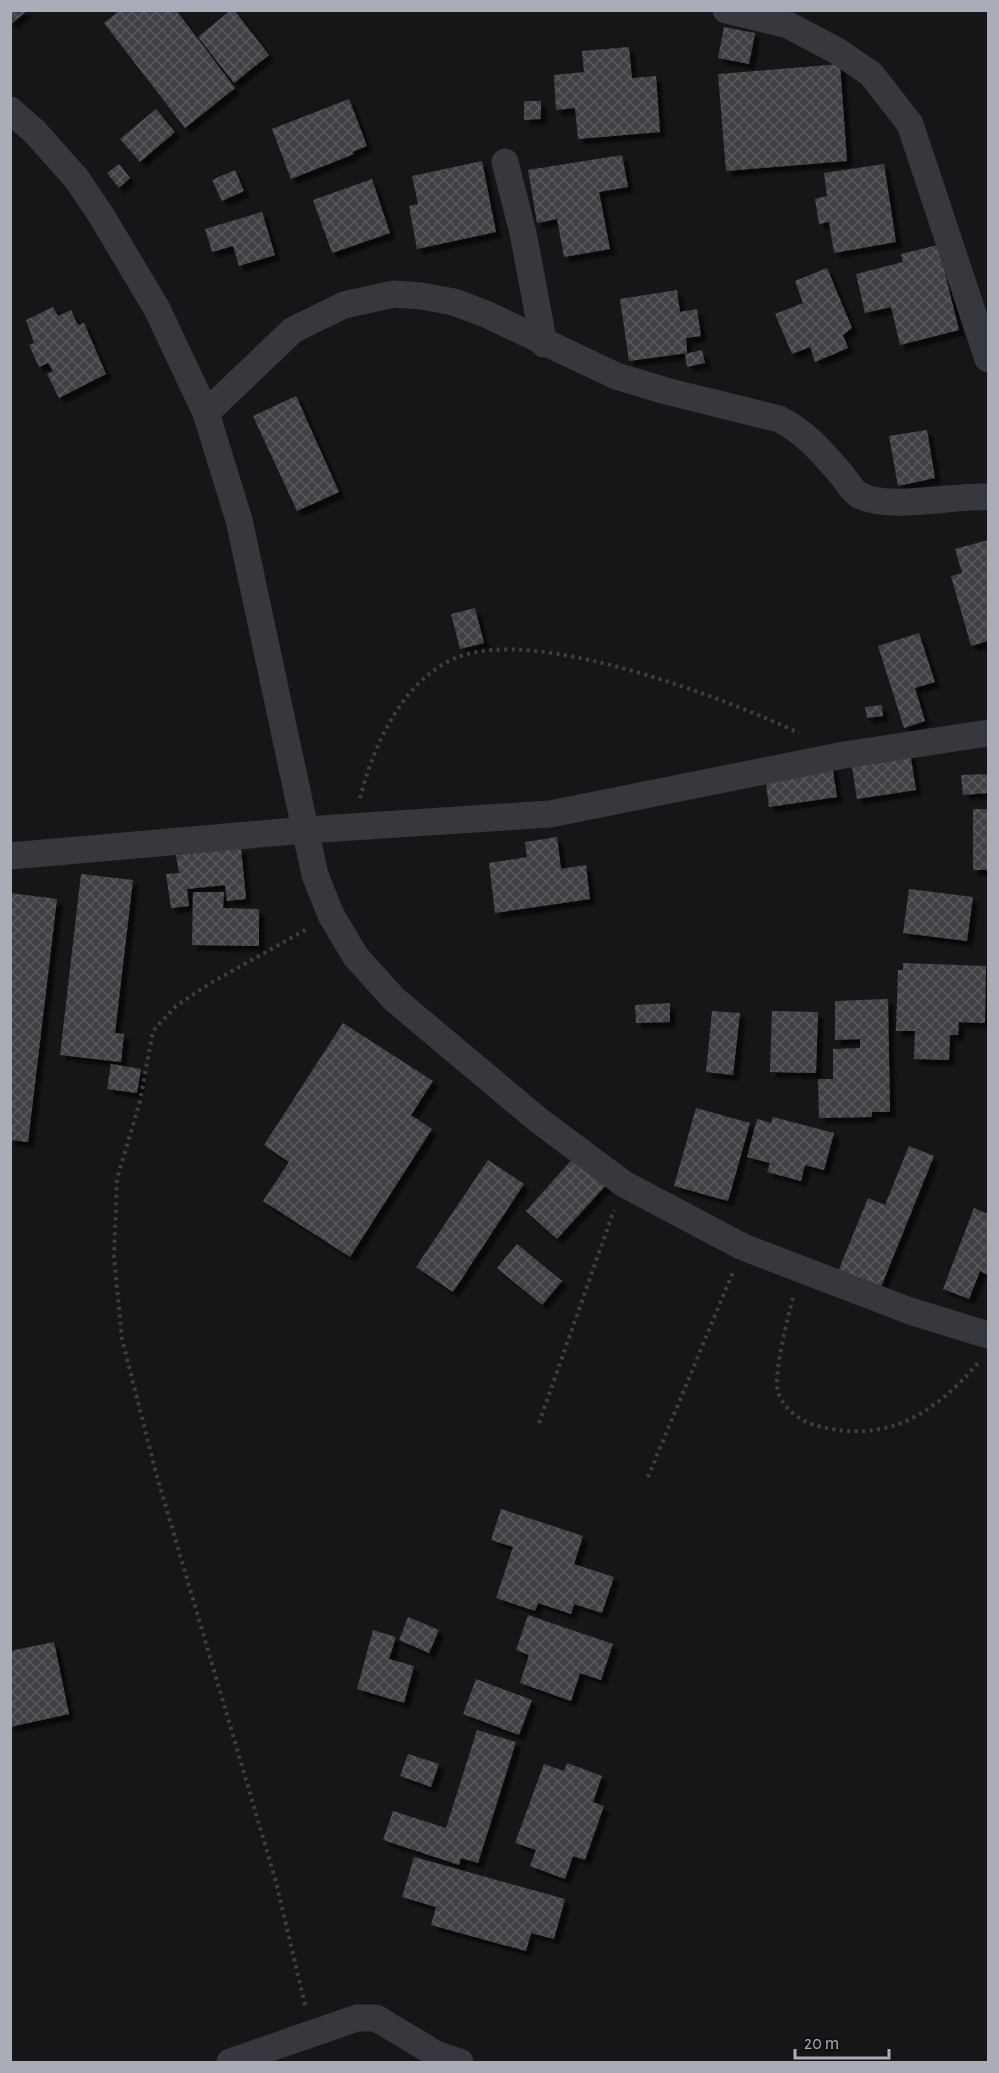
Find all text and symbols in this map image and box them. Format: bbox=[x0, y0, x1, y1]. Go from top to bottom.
scale bar bbox=[795, 2022, 890, 2060]
text: 20 m bbox=[804, 2035, 839, 2053]

